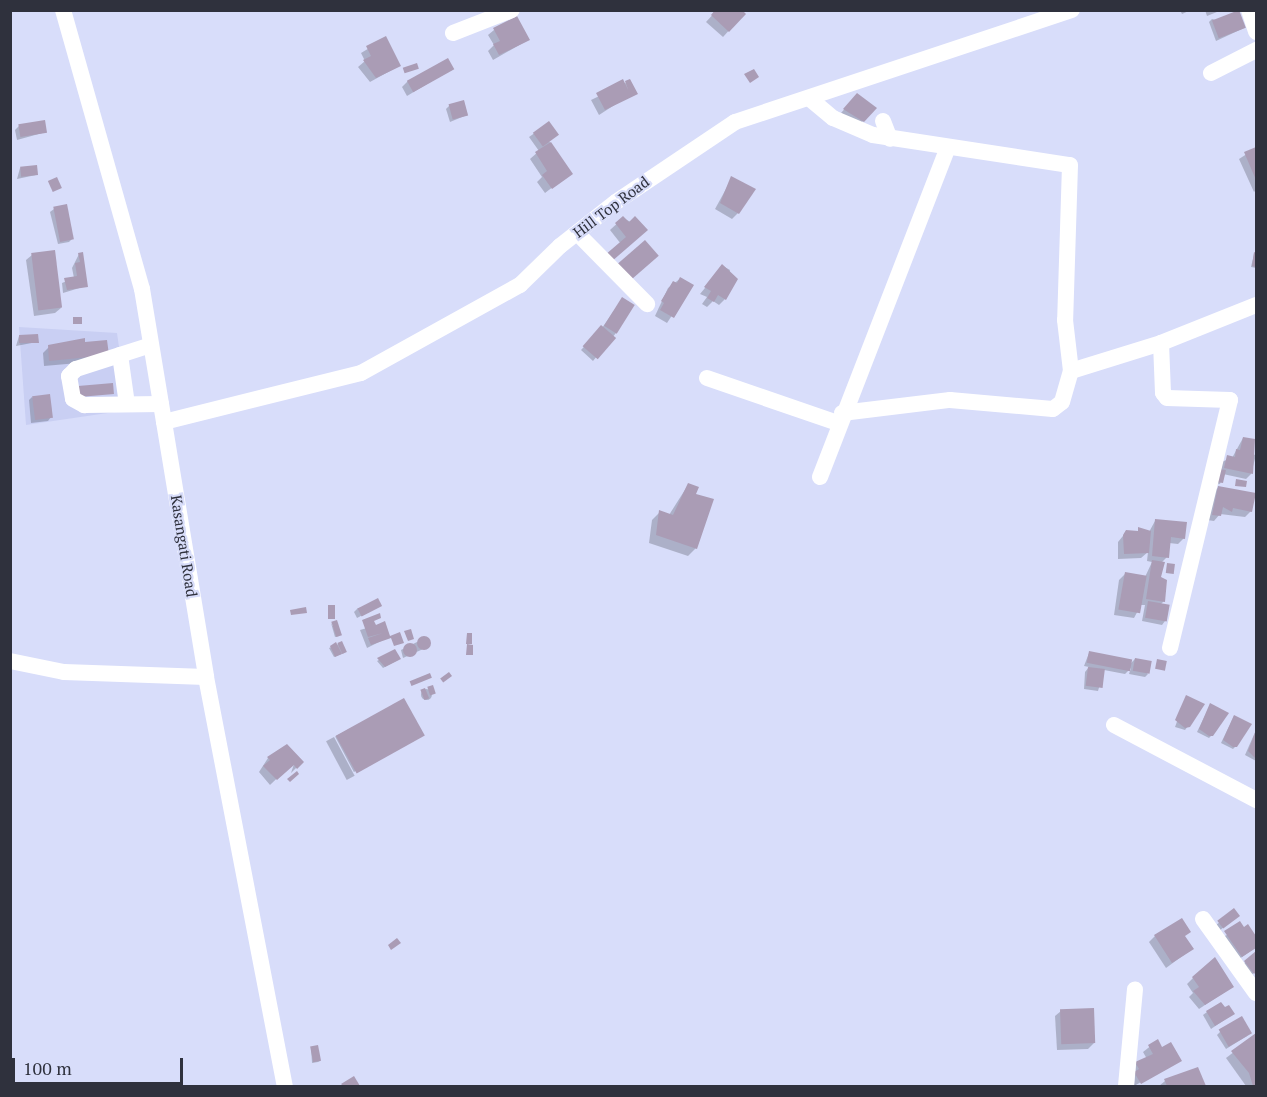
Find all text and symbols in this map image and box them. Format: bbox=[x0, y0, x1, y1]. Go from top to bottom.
street label: Hill Top Road bbox=[570, 173, 652, 241]
street label: Kasangati Road bbox=[167, 494, 201, 598]
scale bar bbox=[15, 1046, 186, 1084]
text: 100 m bbox=[23, 1056, 72, 1080]

